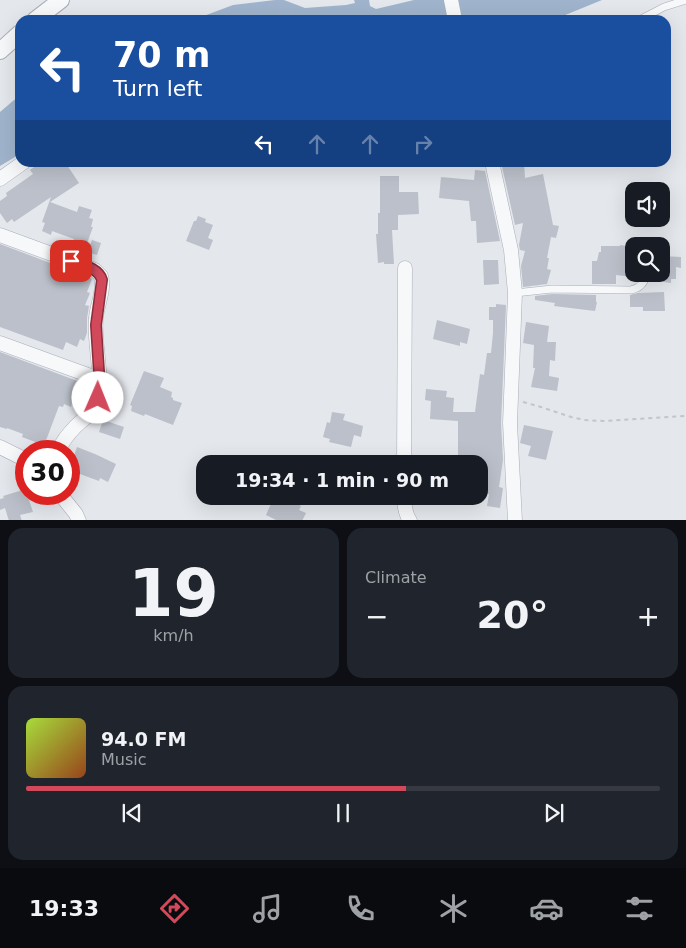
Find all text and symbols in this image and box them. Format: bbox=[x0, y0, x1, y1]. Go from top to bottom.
icon: left bbox=[30, 35, 95, 100]
text: 70 m bbox=[113, 35, 210, 75]
text: Turn left bbox=[113, 76, 202, 101]
icon: left bbox=[250, 130, 278, 158]
icon: ahead bbox=[303, 130, 331, 158]
icon: ahead bbox=[356, 130, 384, 158]
icon: right bbox=[409, 130, 437, 158]
map controls bbox=[625, 182, 670, 282]
button: sound bbox=[625, 182, 670, 227]
button: search bbox=[625, 237, 670, 282]
pin bbox=[50, 240, 92, 282]
icon: arrive bbox=[57, 247, 85, 275]
position arrow bbox=[71, 371, 123, 423]
speed limit sign: 30 bbox=[15, 440, 80, 505]
text: 19:34 · 1 min · 90 m bbox=[235, 469, 449, 491]
text: 19 bbox=[128, 556, 219, 631]
text: Climate bbox=[365, 568, 427, 587]
text: 20° bbox=[477, 593, 548, 637]
text: − bbox=[365, 600, 388, 633]
text: + bbox=[637, 600, 660, 633]
text: km/h bbox=[153, 626, 194, 645]
text: 94.0 FM bbox=[101, 728, 186, 750]
text: Music bbox=[101, 750, 147, 769]
icon: previous bbox=[118, 799, 146, 827]
icon: pause bbox=[329, 799, 357, 827]
icon: next bbox=[540, 799, 568, 827]
icon: directions bbox=[157, 891, 192, 926]
icon: music bbox=[250, 891, 285, 926]
icon: phone bbox=[343, 891, 378, 926]
icon: climate bbox=[436, 891, 471, 926]
icon: car bbox=[529, 891, 564, 926]
icon: filters bbox=[622, 891, 657, 926]
text: 19:33 bbox=[29, 896, 99, 921]

